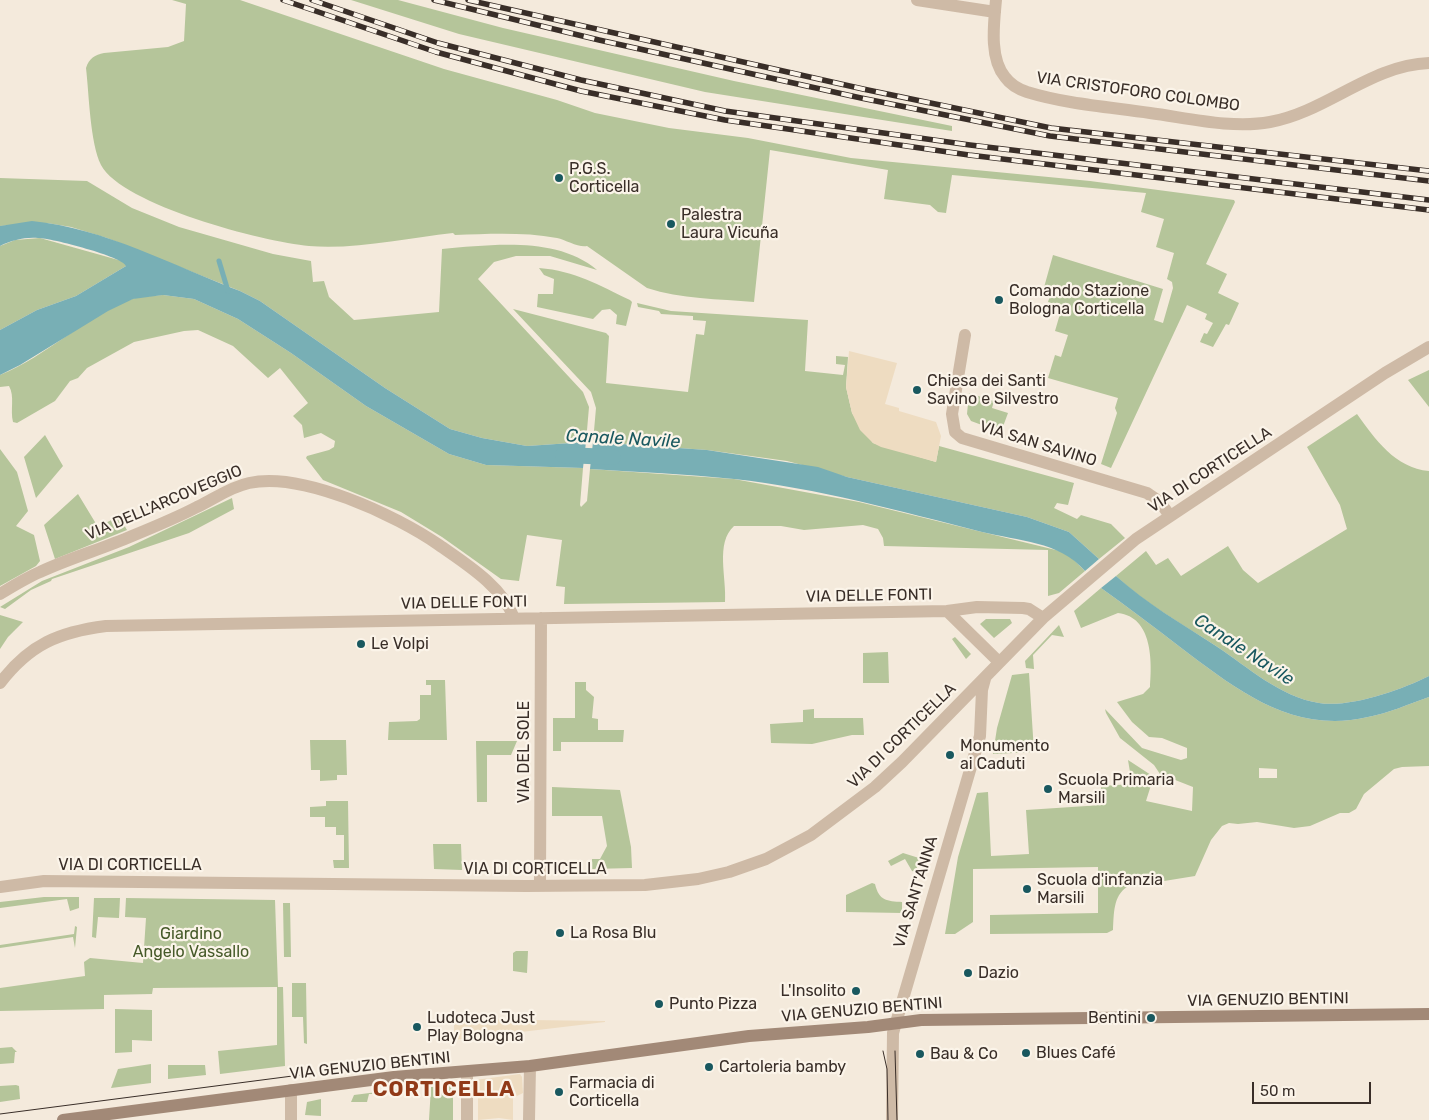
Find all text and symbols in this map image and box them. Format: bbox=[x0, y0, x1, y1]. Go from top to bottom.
street label: VIA CRISTOFORO COLOMBO bbox=[1035, 68, 1241, 116]
place label: P.G.S. Corticella bbox=[569, 159, 639, 197]
marker: P.G.S. Corticella bbox=[553, 172, 565, 184]
place label: Palestra Laura Vicuña bbox=[681, 205, 778, 243]
marker: Palestra Laura Vicuña bbox=[665, 218, 677, 230]
place label: Comando Stazione Bologna Corticella bbox=[1009, 281, 1149, 319]
marker: Comando Stazione Bologna Corticella bbox=[993, 294, 1005, 306]
place label: Chiesa dei Santi Savino e Silvestro bbox=[927, 371, 1059, 409]
marker: Chiesa dei Santi Savino e Silvestro bbox=[911, 384, 923, 396]
street label: VIA SAN SAVINO bbox=[977, 417, 1099, 471]
street label: VIA DI CORTICELLA bbox=[1145, 423, 1275, 517]
water label: Canale Navile bbox=[565, 425, 681, 453]
street label: VIA DELL'ARCOVEGGIO bbox=[83, 461, 245, 545]
street label: VIA DELLE FONTI bbox=[805, 585, 933, 607]
street label: VIA DELLE FONTI bbox=[400, 592, 528, 614]
water label: Canale Navile bbox=[1190, 610, 1298, 690]
place label: Le Volpi bbox=[371, 634, 429, 654]
marker: Le Volpi bbox=[355, 638, 367, 650]
street label: VIA DI CORTICELLA bbox=[844, 679, 960, 793]
street label: VIA DEL SOLE bbox=[514, 701, 534, 803]
place label: Monumento ai Caduti bbox=[960, 736, 1049, 774]
marker: Monumento ai Caduti bbox=[944, 749, 956, 761]
place label: Scuola Primaria Marsili bbox=[1058, 770, 1174, 808]
marker: Scuola Primaria Marsili bbox=[1042, 783, 1054, 795]
street label: VIA SANT'ANNA bbox=[890, 834, 942, 950]
street label: VIA DI CORTICELLA bbox=[58, 855, 202, 875]
street label: VIA DI CORTICELLA bbox=[463, 859, 607, 879]
place label: Scuola d'infanzia Marsili bbox=[1037, 870, 1163, 908]
marker: Scuola d'infanzia Marsili bbox=[1021, 883, 1033, 895]
place label: La Rosa Blu bbox=[570, 923, 656, 943]
park label: Giardino Angelo Vassallo bbox=[133, 924, 249, 962]
marker: La Rosa Blu bbox=[554, 927, 566, 939]
place label: Dazio bbox=[978, 963, 1019, 983]
marker: Dazio bbox=[962, 967, 974, 979]
place label: L'Insolito bbox=[781, 981, 846, 1001]
marker: L'Insolito bbox=[850, 985, 862, 997]
street label: VIA GENUZIO BENTINI bbox=[1187, 989, 1349, 1011]
street label: VIA GENUZIO BENTINI bbox=[781, 993, 943, 1027]
place label: Punto Pizza bbox=[669, 994, 757, 1014]
marker: Punto Pizza bbox=[653, 998, 665, 1010]
place label: Ludoteca Just Play Bologna bbox=[427, 1008, 535, 1046]
place label: Bentini bbox=[1088, 1008, 1141, 1028]
marker: Bentini bbox=[1145, 1012, 1157, 1024]
marker: Ludoteca Just Play Bologna bbox=[411, 1021, 423, 1033]
place label: Blues Café bbox=[1036, 1043, 1116, 1063]
place label: Bau & Co bbox=[930, 1044, 998, 1064]
marker: Blues Café bbox=[1020, 1047, 1032, 1059]
street label: VIA GENUZIO BENTINI bbox=[289, 1048, 451, 1084]
marker: Bau & Co bbox=[914, 1048, 926, 1060]
place label: Cartoleria bamby bbox=[719, 1057, 846, 1077]
marker: Cartoleria bamby bbox=[703, 1061, 715, 1073]
scale bar bbox=[1254, 1072, 1373, 1104]
place label: Farmacia di Corticella bbox=[569, 1073, 655, 1111]
district label: CORTICELLA bbox=[372, 1077, 516, 1103]
text: 50 m bbox=[1260, 1082, 1295, 1100]
marker: Farmacia di Corticella bbox=[553, 1086, 565, 1098]

